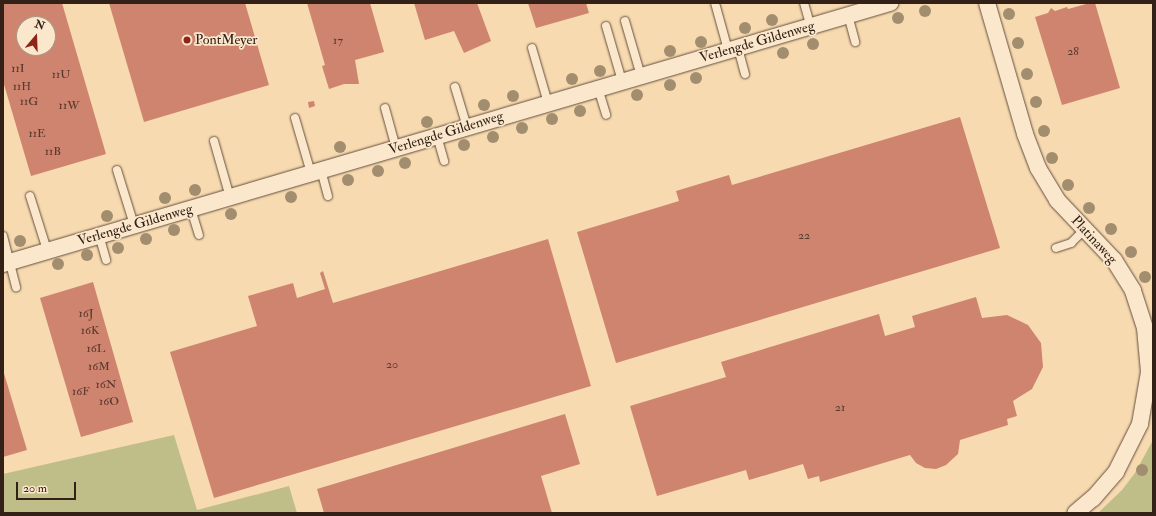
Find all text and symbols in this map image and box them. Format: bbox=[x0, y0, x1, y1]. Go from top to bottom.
north arrow bbox=[16, 16, 56, 56]
text: N bbox=[33, 17, 47, 33]
street label: Verlengde Gildenweg bbox=[697, 18, 817, 66]
place label: PontMeyer bbox=[195, 32, 258, 48]
house number: 17 bbox=[333, 34, 343, 48]
marker: PontMeyer bbox=[182, 35, 192, 45]
house number: 28 bbox=[1067, 45, 1079, 59]
house number: 11I bbox=[11, 62, 25, 76]
house number: 11U bbox=[52, 68, 70, 82]
house number: 11H bbox=[13, 80, 31, 94]
house number: 11G bbox=[20, 95, 38, 109]
house number: 11W bbox=[59, 99, 79, 113]
street label: Verlengde Gildenweg bbox=[387, 108, 505, 158]
house number: 11E bbox=[28, 127, 46, 141]
house number: 11B bbox=[45, 145, 61, 159]
street label: Verlengde Gildenweg bbox=[75, 201, 195, 249]
street label: Platinaweg bbox=[1067, 212, 1121, 268]
house number: 22 bbox=[798, 229, 810, 243]
house number: 16J bbox=[78, 307, 94, 321]
house number: 16K bbox=[81, 324, 99, 338]
house number: 16L bbox=[87, 342, 105, 356]
house number: 20 bbox=[386, 358, 398, 372]
house number: 16M bbox=[88, 360, 110, 374]
house number: 16N bbox=[95, 378, 117, 392]
house number: 16F bbox=[72, 385, 90, 399]
house number: 16O bbox=[99, 395, 119, 409]
house number: 21 bbox=[835, 401, 845, 415]
scale bar bbox=[18, 474, 78, 500]
text: 20 m bbox=[23, 481, 47, 496]

